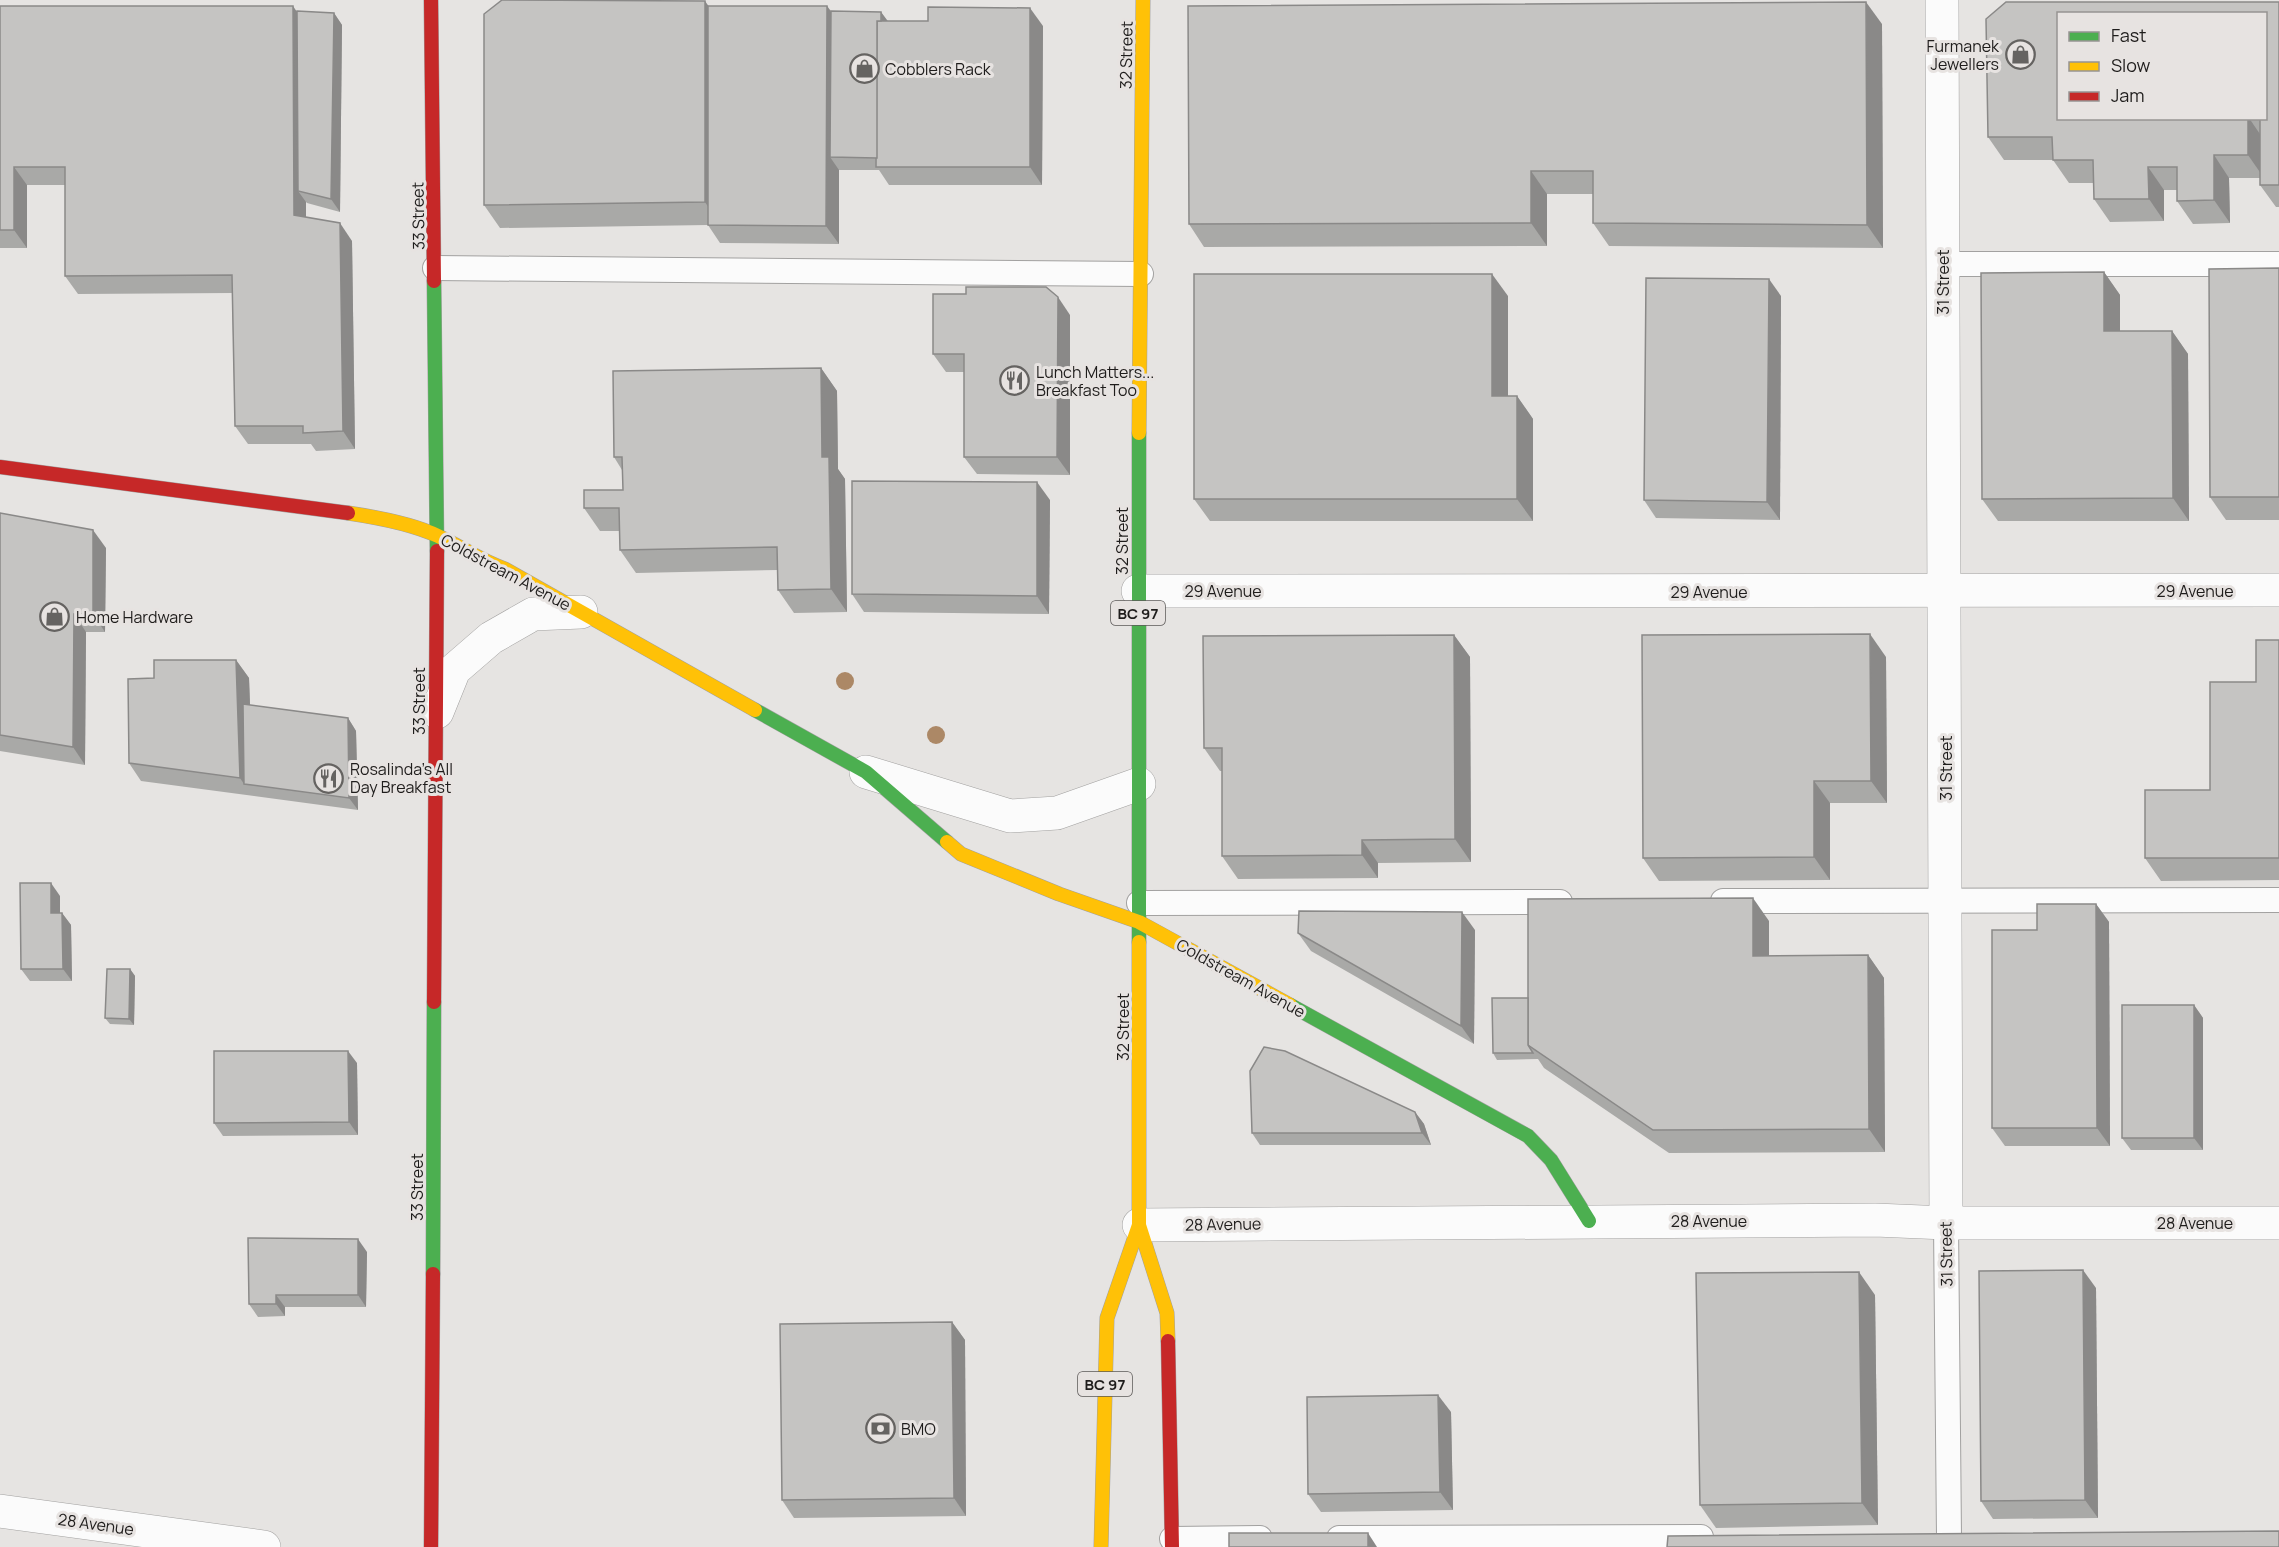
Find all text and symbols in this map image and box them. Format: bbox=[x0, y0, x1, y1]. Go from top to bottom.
legend bbox=[2057, 12, 2267, 120]
street label: 32 Street bbox=[1114, 21, 1138, 89]
text: Fast bbox=[2111, 23, 2146, 47]
place label: Furmanek Jewellers bbox=[1926, 35, 2000, 75]
shop icon: Furmanek Jewellers bbox=[2004, 39, 2036, 71]
shop icon: Cobblers Rack bbox=[848, 53, 880, 85]
text: Slow bbox=[2111, 53, 2151, 77]
place label: Cobblers Rack bbox=[885, 58, 992, 80]
text: Jam bbox=[2111, 83, 2145, 107]
street label: 33 Street bbox=[406, 182, 430, 250]
street label: 31 Street bbox=[1932, 249, 1954, 315]
place label: Lunch Matters... Breakfast Too bbox=[1036, 361, 1154, 401]
restaurant icon: Lunch Matters... Breakfast Too bbox=[999, 365, 1031, 397]
street label: 32 Street bbox=[1111, 507, 1133, 575]
street label: Coldstream Avenue bbox=[437, 528, 575, 616]
street label: 29 Avenue bbox=[1184, 580, 1262, 602]
street label: 29 Avenue bbox=[2156, 580, 2234, 602]
street label: 29 Avenue bbox=[1670, 581, 1748, 603]
shop icon: Home Hardware bbox=[39, 601, 71, 633]
road number: BC 97 bbox=[1111, 601, 1165, 625]
place label: Home Hardware bbox=[76, 606, 193, 628]
street label: 33 Street bbox=[408, 667, 430, 735]
street label: 31 Street bbox=[1935, 735, 1957, 801]
place label: Rosalinda's All Day Breakfast bbox=[350, 758, 453, 798]
restaurant icon: Rosalinda's All Day Breakfast bbox=[313, 762, 345, 794]
street label: Coldstream Avenue bbox=[1173, 933, 1309, 1023]
street label: 32 Street bbox=[1112, 993, 1134, 1061]
street label: 33 Street bbox=[406, 1153, 428, 1221]
street label: 28 Avenue bbox=[1671, 1210, 1747, 1232]
street label: 28 Avenue bbox=[1185, 1212, 1261, 1236]
street label: 28 Avenue bbox=[2157, 1212, 2233, 1234]
street label: 31 Street bbox=[1934, 1221, 1958, 1287]
road number: BC 97 bbox=[1078, 1372, 1132, 1396]
bank icon: BMO bbox=[864, 1413, 896, 1445]
place label: BMO bbox=[901, 1418, 936, 1440]
street label: 28 Avenue bbox=[57, 1508, 135, 1540]

